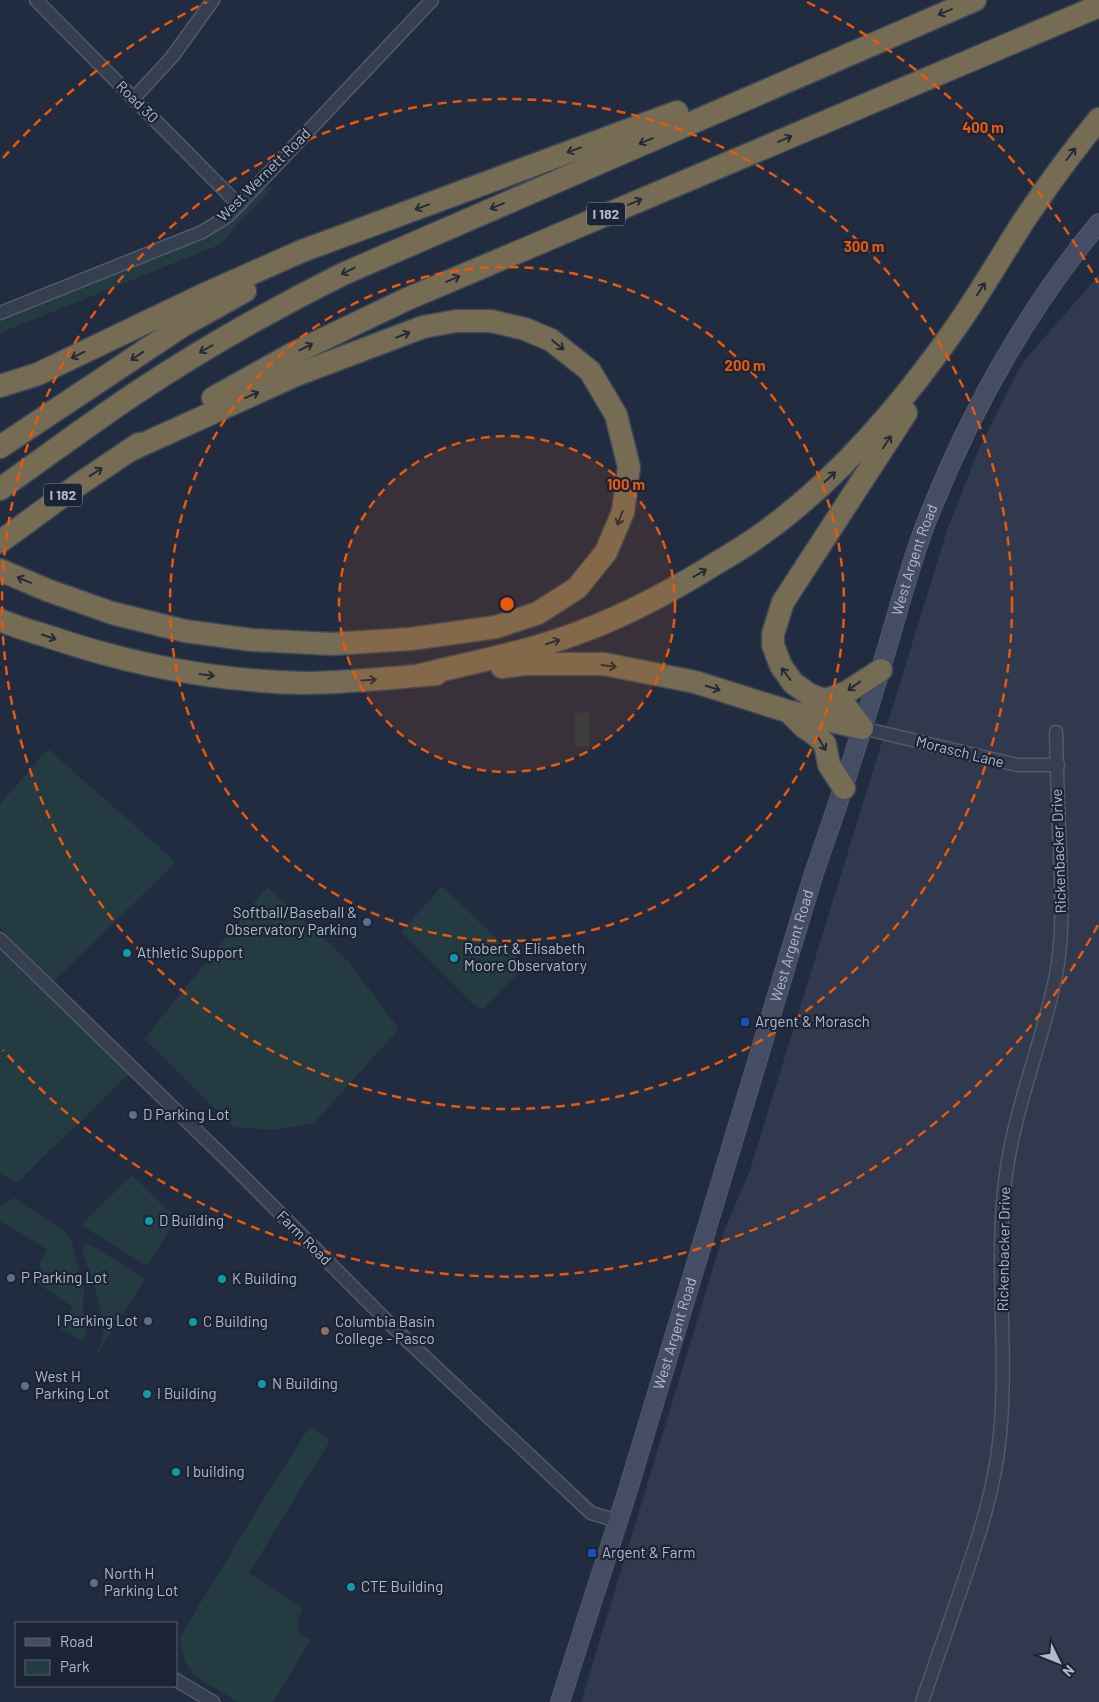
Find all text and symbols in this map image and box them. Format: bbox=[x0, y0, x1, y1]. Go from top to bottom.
one-way arrow bbox=[938, 8, 953, 18]
street label: Road 30 bbox=[113, 76, 163, 126]
text: 400 m bbox=[962, 118, 1004, 136]
street label: West Wernett Road bbox=[213, 124, 314, 225]
one-way arrow bbox=[777, 134, 792, 143]
one-way arrow bbox=[639, 137, 654, 147]
one-way arrow bbox=[567, 146, 583, 155]
one-way arrow bbox=[1066, 147, 1076, 161]
one-way arrow bbox=[627, 197, 642, 207]
one-way arrow bbox=[490, 201, 505, 211]
road number: I 182 bbox=[587, 202, 625, 225]
one-way arrow bbox=[415, 203, 430, 212]
text: 300 m bbox=[844, 237, 884, 255]
one-way arrow bbox=[341, 266, 356, 276]
one-way arrow bbox=[445, 274, 460, 283]
one-way arrow bbox=[976, 282, 986, 296]
one-way arrow bbox=[395, 329, 410, 338]
one-way arrow bbox=[551, 340, 564, 351]
one-way arrow bbox=[298, 342, 313, 351]
one-way arrow bbox=[199, 345, 213, 355]
one-way arrow bbox=[71, 351, 86, 361]
one-way arrow bbox=[131, 351, 145, 361]
text: 200 m bbox=[724, 356, 766, 374]
one-way arrow bbox=[244, 389, 259, 399]
one-way arrow bbox=[882, 435, 892, 449]
one-way arrow bbox=[89, 467, 103, 477]
one-way arrow bbox=[823, 471, 836, 482]
text: 100 m bbox=[607, 475, 645, 493]
road number: I 182 bbox=[44, 484, 82, 506]
street label: West Argent Road bbox=[887, 501, 941, 617]
one-way arrow bbox=[615, 510, 625, 525]
one-way arrow bbox=[692, 568, 706, 578]
one-way arrow bbox=[17, 575, 32, 585]
centre of rings bbox=[498, 595, 516, 613]
one-way arrow bbox=[41, 633, 56, 642]
one-way arrow bbox=[544, 637, 560, 646]
one-way arrow bbox=[600, 661, 616, 671]
one-way arrow bbox=[781, 667, 791, 681]
one-way arrow bbox=[198, 671, 214, 681]
one-way arrow bbox=[360, 676, 376, 685]
one-way arrow bbox=[848, 681, 861, 692]
one-way arrow bbox=[705, 683, 721, 693]
street label: Morasch Lane bbox=[914, 731, 1006, 771]
one-way arrow bbox=[817, 737, 828, 751]
street label: Rickenbacker Drive bbox=[1047, 788, 1069, 914]
street label: West Argent Road bbox=[766, 887, 816, 1004]
place label: Softball/Baseball & Observatory Parking bbox=[225, 903, 357, 938]
marker: Softball/Baseball & Observatory Parking bbox=[361, 916, 373, 928]
place label: Robert & Elisabeth Moore Observatory bbox=[464, 939, 587, 974]
place label: Athletic Support bbox=[137, 943, 243, 961]
marker: Athletic Support bbox=[121, 947, 133, 959]
marker: Robert & Elisabeth Moore Observatory bbox=[448, 952, 460, 964]
place label: Argent & Morasch bbox=[755, 1012, 870, 1030]
marker: Argent & Morasch bbox=[739, 1016, 751, 1028]
place label: D Parking Lot bbox=[143, 1105, 230, 1123]
marker: D Parking Lot bbox=[127, 1109, 139, 1121]
street label: Rickenbacker Drive bbox=[993, 1186, 1013, 1312]
street label: Farm Road bbox=[274, 1206, 336, 1268]
place label: D Building bbox=[159, 1211, 224, 1229]
marker: D Building bbox=[143, 1215, 155, 1227]
place label: P Parking Lot bbox=[21, 1268, 107, 1286]
place label: K Building bbox=[232, 1269, 297, 1287]
marker: P Parking Lot bbox=[5, 1272, 17, 1284]
marker: K Building bbox=[216, 1273, 228, 1285]
street label: West Argent Road bbox=[649, 1275, 700, 1392]
place label: I Parking Lot bbox=[57, 1311, 138, 1329]
place label: C Building bbox=[203, 1312, 268, 1330]
place label: Columbia Basin College - Pasco bbox=[335, 1312, 435, 1347]
marker: I Parking Lot bbox=[142, 1315, 154, 1327]
marker: C Building bbox=[187, 1316, 199, 1328]
marker: Columbia Basin College - Pasco bbox=[319, 1325, 331, 1337]
place label: West H Parking Lot bbox=[35, 1367, 109, 1402]
place label: N Building bbox=[272, 1374, 338, 1392]
marker: N Building bbox=[256, 1378, 268, 1390]
marker: West H Parking Lot bbox=[19, 1380, 31, 1392]
place label: I Building bbox=[157, 1384, 217, 1402]
marker: I Building bbox=[141, 1388, 153, 1400]
place label: I building bbox=[186, 1462, 245, 1480]
marker: I building bbox=[170, 1466, 182, 1478]
place label: Argent & Farm bbox=[602, 1543, 695, 1561]
marker: Argent & Farm bbox=[586, 1547, 598, 1559]
place label: North H Parking Lot bbox=[104, 1564, 178, 1599]
marker: North H Parking Lot bbox=[88, 1577, 100, 1589]
place label: CTE Building bbox=[361, 1577, 443, 1595]
marker: CTE Building bbox=[345, 1581, 357, 1593]
legend bbox=[15, 1622, 178, 1687]
text: Road bbox=[60, 1632, 93, 1650]
north arrow bbox=[1034, 1637, 1084, 1687]
text: Park bbox=[60, 1657, 90, 1675]
text: N bbox=[1059, 1662, 1078, 1680]

